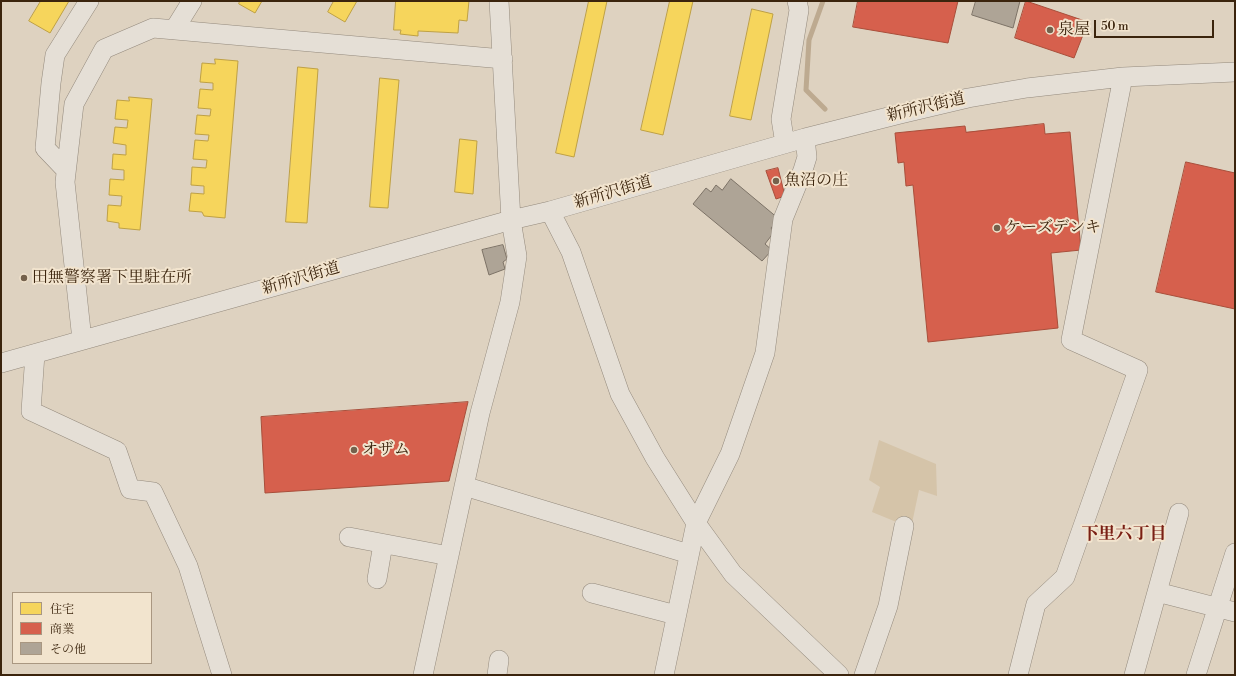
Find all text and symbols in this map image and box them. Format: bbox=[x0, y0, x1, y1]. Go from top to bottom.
scale bar bbox=[1096, 12, 1216, 38]
text: 50 m bbox=[1101, 19, 1129, 34]
place label: 泉屋 bbox=[1058, 20, 1090, 40]
marker: 泉屋 bbox=[1045, 25, 1055, 35]
street label: 新所沢街道 bbox=[885, 90, 967, 126]
place label: 魚沼の庄 bbox=[784, 171, 848, 191]
street label: 新所沢街道 bbox=[572, 173, 654, 213]
marker: 魚沼の庄 bbox=[771, 176, 781, 186]
place label: ケーズデンキ bbox=[1005, 218, 1101, 238]
marker: ケーズデンキ bbox=[992, 223, 1002, 233]
street label: 新所沢街道 bbox=[260, 259, 342, 299]
place label: 田無警察署下里駐在所 bbox=[32, 268, 192, 288]
marker: 田無警察署下里駐在所 bbox=[19, 273, 29, 283]
place label: オザム bbox=[362, 440, 410, 460]
marker: オザム bbox=[349, 445, 359, 455]
district label: 下里六丁目 bbox=[1082, 525, 1166, 545]
legend bbox=[12, 592, 152, 664]
text: 住宅 bbox=[50, 602, 74, 617]
text: 商業 bbox=[50, 622, 74, 637]
text: その他 bbox=[50, 642, 86, 657]

